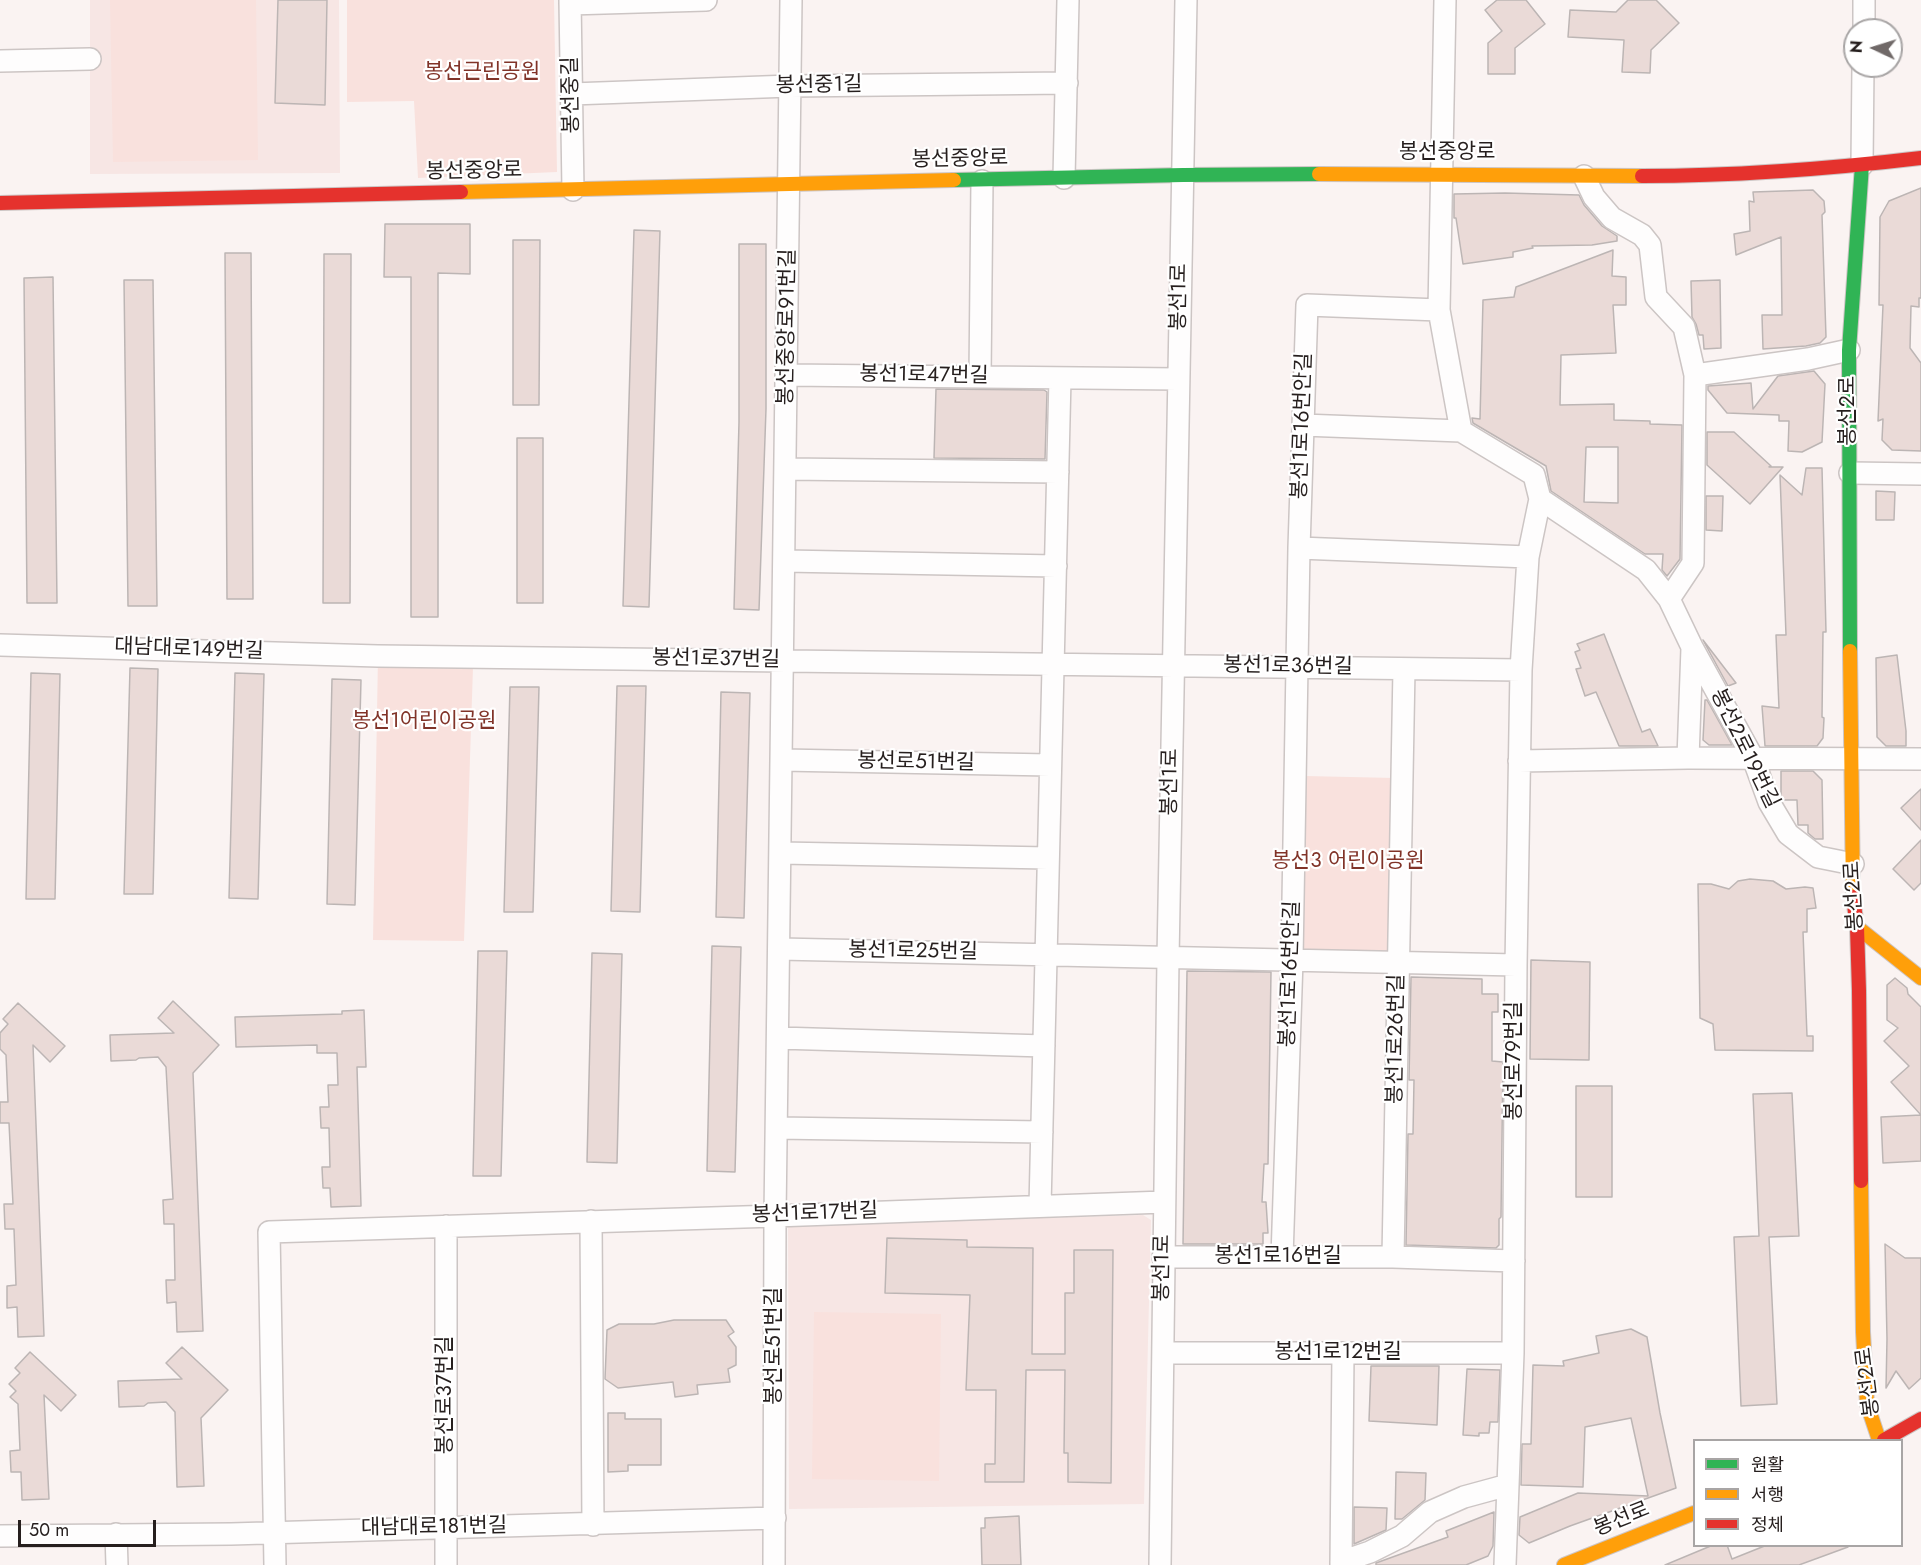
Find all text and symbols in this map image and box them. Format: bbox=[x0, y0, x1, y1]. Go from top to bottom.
north arrow bbox=[1843, 18, 1903, 78]
text: N bbox=[1845, 40, 1868, 54]
street label: 봉선중길 bbox=[559, 56, 585, 134]
park label: 봉선근린공원 bbox=[424, 60, 540, 86]
street label: 봉선중1길 bbox=[775, 73, 863, 99]
street label: 봉선중앙로 bbox=[1399, 140, 1495, 166]
street label: 봉선중앙로 bbox=[911, 147, 1009, 173]
street label: 봉선중앙로 bbox=[425, 159, 523, 185]
street label: 봉선중앙로91번길 bbox=[774, 248, 802, 406]
street label: 봉선1로 bbox=[1167, 263, 1193, 331]
street label: 봉선1로16번안길 bbox=[1288, 352, 1318, 500]
street label: 봉선1로47번길 bbox=[859, 362, 989, 390]
street label: 봉선2로 bbox=[1836, 376, 1862, 446]
street label: 대남대로149번길 bbox=[114, 635, 264, 665]
street label: 봉선1로37번길 bbox=[652, 646, 780, 674]
street label: 봉선1로36번길 bbox=[1223, 653, 1353, 681]
street label: 봉선2로19번길 bbox=[1704, 685, 1784, 813]
park label: 봉선1어린이공원 bbox=[352, 709, 496, 735]
street label: 봉선1로 bbox=[1158, 748, 1184, 816]
street label: 봉선로51번길 bbox=[857, 749, 975, 777]
park label: 봉선3 어린이공원 bbox=[1271, 849, 1425, 875]
street label: 봉선2로 bbox=[1841, 860, 1869, 932]
street label: 봉선1로16번안길 bbox=[1276, 900, 1306, 1048]
street label: 봉선1로25번길 bbox=[848, 938, 978, 966]
street label: 봉선1로26번길 bbox=[1383, 974, 1411, 1104]
street label: 봉선로79번길 bbox=[1502, 1001, 1528, 1121]
street label: 봉선1로17번길 bbox=[751, 1199, 879, 1229]
street label: 봉선1로 bbox=[1150, 1234, 1176, 1302]
street label: 봉선1로16번길 bbox=[1214, 1244, 1342, 1270]
street label: 봉선로51번길 bbox=[762, 1287, 788, 1405]
street label: 봉선로37번길 bbox=[433, 1336, 459, 1454]
street label: 봉선1로12번길 bbox=[1274, 1340, 1402, 1366]
street label: 봉선2로 bbox=[1852, 1346, 1886, 1418]
legend bbox=[1693, 1439, 1903, 1547]
text: 원활 bbox=[1751, 1452, 1784, 1478]
text: 서행 bbox=[1751, 1482, 1784, 1508]
street label: 봉선로 bbox=[1590, 1497, 1654, 1543]
scale bar bbox=[21, 1508, 159, 1546]
text: 정체 bbox=[1751, 1512, 1784, 1538]
street label: 대남대로181번길 bbox=[361, 1514, 507, 1542]
text: 50 m bbox=[29, 1517, 69, 1543]

